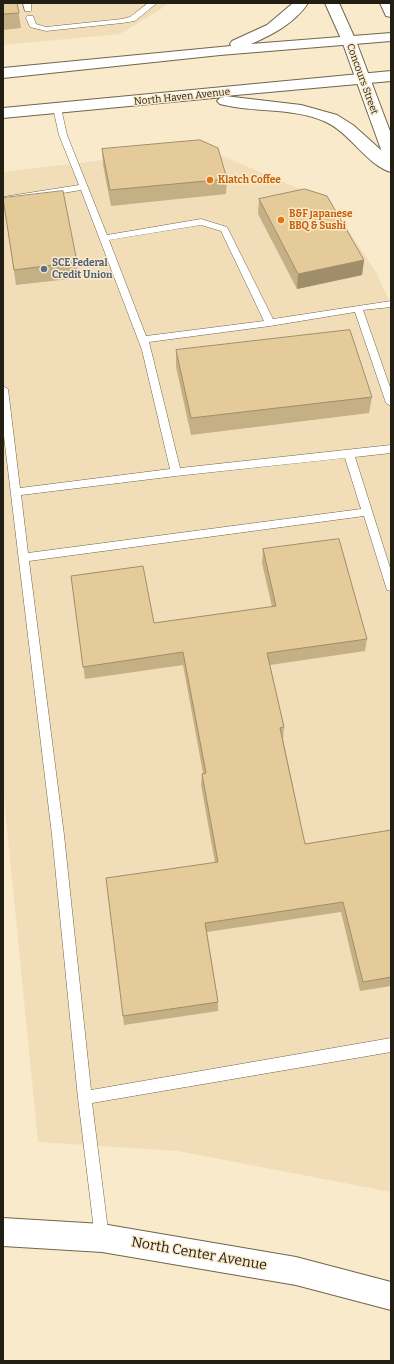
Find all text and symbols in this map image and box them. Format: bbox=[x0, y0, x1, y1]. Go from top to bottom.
street label: Concours Street bbox=[344, 42, 380, 116]
street label: North Haven Avenue bbox=[133, 86, 231, 108]
place label: Klatch Coffee bbox=[218, 174, 281, 186]
marker: Klatch Coffee bbox=[205, 175, 215, 185]
place label: B&F Japanese BBQ & Sushi bbox=[289, 208, 352, 232]
marker: B&F Japanese BBQ & Sushi bbox=[276, 215, 286, 225]
place label: SCE Federal Credit Union bbox=[52, 257, 112, 280]
marker: SCE Federal Credit Union bbox=[39, 264, 49, 274]
street label: North Center Avenue bbox=[130, 1234, 268, 1274]

